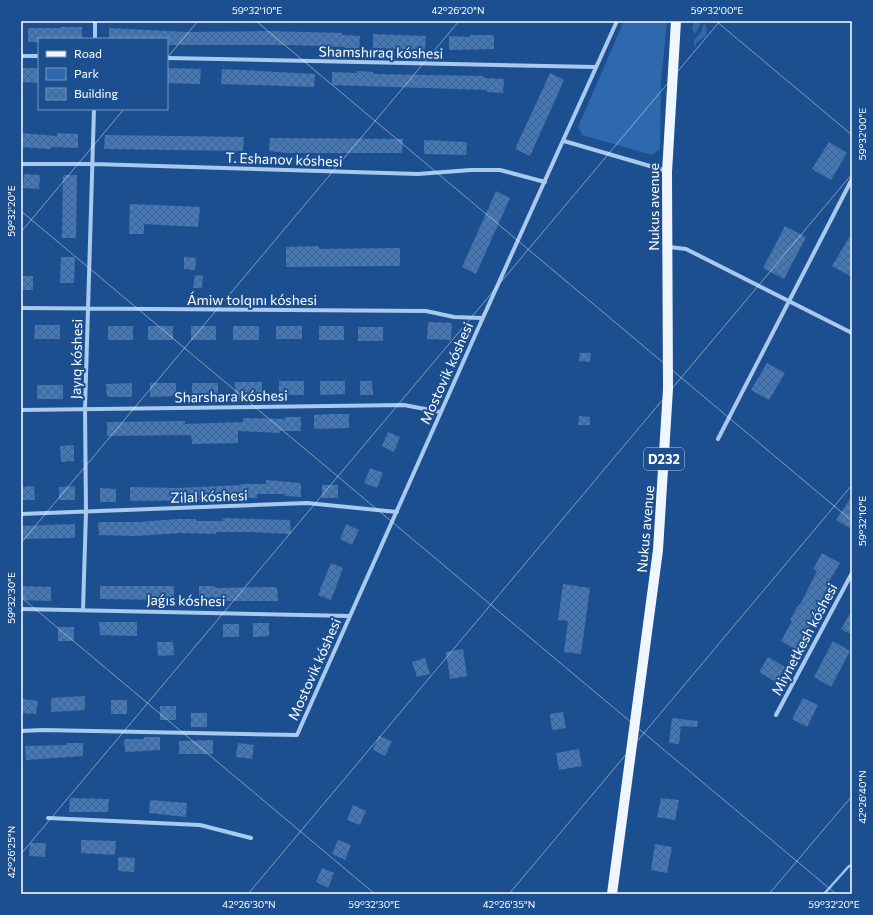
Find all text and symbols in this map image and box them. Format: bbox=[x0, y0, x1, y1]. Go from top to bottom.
text: 59°32'10"E bbox=[232, 4, 282, 16]
text: 42°26'20"N bbox=[431, 4, 485, 16]
text: 59°32'00"E bbox=[691, 4, 743, 16]
legend bbox=[38, 38, 168, 110]
street label: Shamshıraq kóshesi bbox=[319, 42, 443, 62]
text: Road bbox=[74, 46, 102, 60]
text: Park bbox=[74, 66, 100, 80]
text: Building bbox=[74, 86, 118, 100]
text: 59°32'00"E bbox=[856, 108, 868, 160]
street label: T. Eshanov kóshesi bbox=[225, 148, 343, 170]
street label: Nukus avenue bbox=[645, 163, 662, 251]
text: 59°32'20"E bbox=[5, 185, 17, 237]
street label: Ámiw tolqını kóshesi bbox=[187, 291, 317, 308]
street label: Jayıq kóshesi bbox=[67, 319, 85, 399]
street label: Mostovik kóshesi bbox=[416, 319, 476, 427]
street label: Sharshara kóshesi bbox=[174, 387, 288, 405]
road number: D232 bbox=[644, 448, 684, 470]
street label: Nukus avenue bbox=[633, 485, 657, 573]
street label: Zilal kóshesi bbox=[170, 486, 248, 506]
text: 59°32'10"E bbox=[856, 496, 868, 546]
text: 59°32'30"E bbox=[5, 572, 17, 624]
street label: Miynetkesh kóshesi bbox=[767, 580, 841, 698]
street label: Jaǵıs kóshesi bbox=[146, 591, 226, 609]
street label: Mostovik kóshesi bbox=[284, 615, 344, 723]
text: 42°26'40"N bbox=[856, 770, 868, 824]
text: 42°26'25"N bbox=[5, 826, 17, 878]
text: 42°26'30"N bbox=[222, 898, 276, 910]
text: 59°32'30"E bbox=[348, 898, 400, 910]
text: 42°26'35"N bbox=[483, 898, 535, 910]
text: 59°32'20"E bbox=[808, 898, 860, 910]

